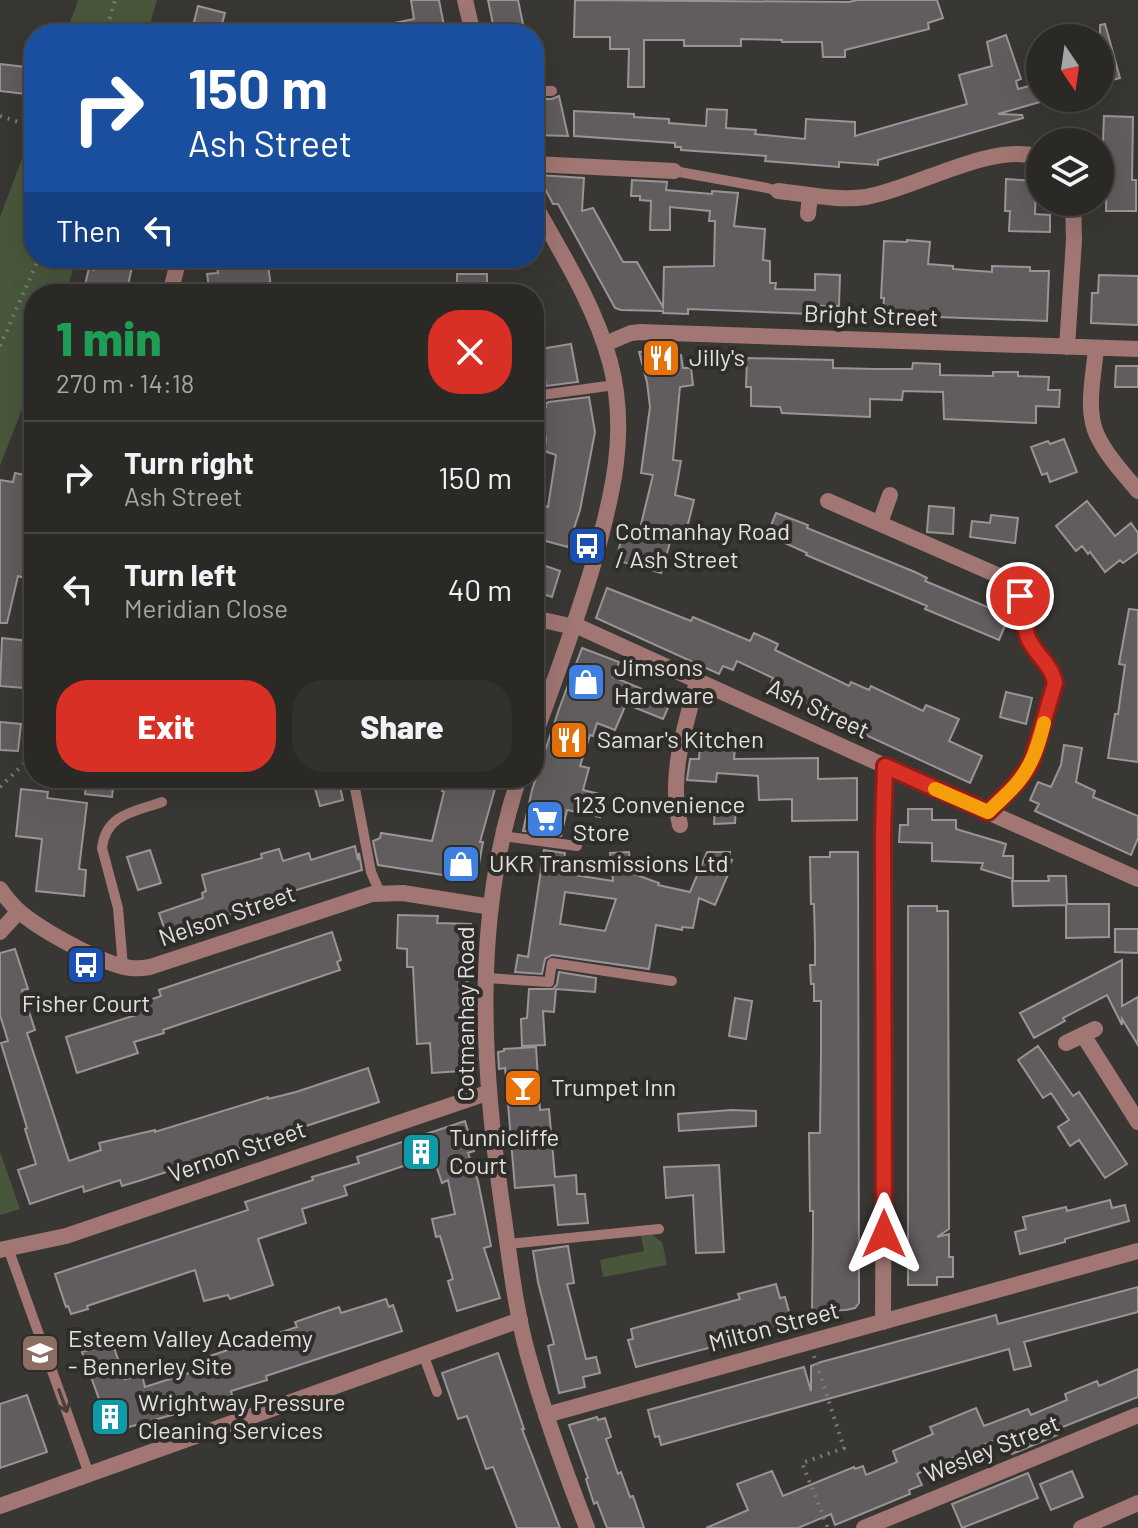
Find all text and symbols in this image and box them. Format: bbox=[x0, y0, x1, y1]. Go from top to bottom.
north arrow bbox=[1026, 24, 1114, 112]
map controls bbox=[1026, 24, 1114, 216]
text: 150 m bbox=[188, 53, 328, 120]
icon: right bbox=[56, 56, 160, 160]
text: Ash Street bbox=[188, 121, 352, 164]
button: layers bbox=[1026, 128, 1114, 216]
icon: left bbox=[137, 208, 181, 252]
text: Then bbox=[56, 212, 121, 248]
street label: Bright Street bbox=[803, 298, 939, 331]
text: 1 min bbox=[56, 308, 162, 366]
button: close bbox=[428, 310, 512, 394]
restaurant icon: Jilly's bbox=[640, 337, 682, 379]
place label: Jilly's bbox=[689, 342, 745, 371]
text: 270 m · 14:18 bbox=[56, 367, 194, 398]
text: Turn right bbox=[124, 444, 254, 480]
icon: right bbox=[56, 455, 100, 499]
text: 150 m bbox=[438, 459, 512, 495]
text: Ash Street bbox=[124, 480, 242, 511]
place label: Cotmanhay Road / Ash Street bbox=[615, 516, 790, 573]
bus stop icon: Cotmanhay Road / Ash Street bbox=[566, 525, 608, 567]
text: Turn left bbox=[124, 556, 237, 592]
pin bbox=[986, 562, 1054, 630]
icon: left bbox=[56, 567, 100, 611]
text: 40 m bbox=[448, 571, 512, 607]
icon: arrive bbox=[998, 574, 1042, 618]
text: Meridian Close bbox=[124, 592, 288, 623]
place label: Jimsons Hardware bbox=[614, 652, 714, 709]
shop icon: Jimsons Hardware bbox=[565, 661, 607, 703]
street label: Ash Street bbox=[763, 671, 874, 744]
button: Exit bbox=[56, 680, 276, 772]
button: Share bbox=[292, 680, 512, 772]
restaurant icon: Samar's Kitchen bbox=[548, 719, 590, 761]
place label: Samar's Kitchen bbox=[597, 724, 764, 753]
place label: 123 Convenience Store bbox=[573, 789, 745, 846]
supermarket icon: 123 Convenience Store bbox=[524, 798, 566, 840]
shop icon: UKR Transmissions Ltd bbox=[440, 843, 482, 885]
place label: UKR Transmissions Ltd bbox=[489, 848, 729, 877]
street label: Nelson Street bbox=[154, 878, 299, 951]
street label: Cotmanhay Road bbox=[450, 926, 479, 1102]
bus stop icon: Fisher Court bbox=[65, 944, 107, 986]
place label: Fisher Court bbox=[22, 988, 150, 1017]
bar icon: Trumpet Inn bbox=[502, 1067, 544, 1109]
place label: Trumpet Inn bbox=[551, 1072, 676, 1101]
street label: Vernon Street bbox=[164, 1113, 309, 1188]
place label: Tunnicliffe Court bbox=[449, 1122, 559, 1179]
building icon: Tunnicliffe Court bbox=[400, 1131, 442, 1173]
position arrow bbox=[842, 1192, 926, 1276]
street label: Milton Street bbox=[705, 1294, 842, 1357]
place label: Esteem Valley Academy - Bennerley Site bbox=[68, 1323, 313, 1380]
school or university icon: Esteem Valley Academy - Bennerley Site bbox=[19, 1332, 61, 1374]
place label: Wrightway Pressure Cleaning Services bbox=[138, 1387, 346, 1444]
one-way arrow bbox=[56, 1388, 71, 1413]
building icon: Wrightway Pressure Cleaning Services bbox=[89, 1396, 131, 1438]
street label: Wesley Street bbox=[920, 1407, 1063, 1488]

